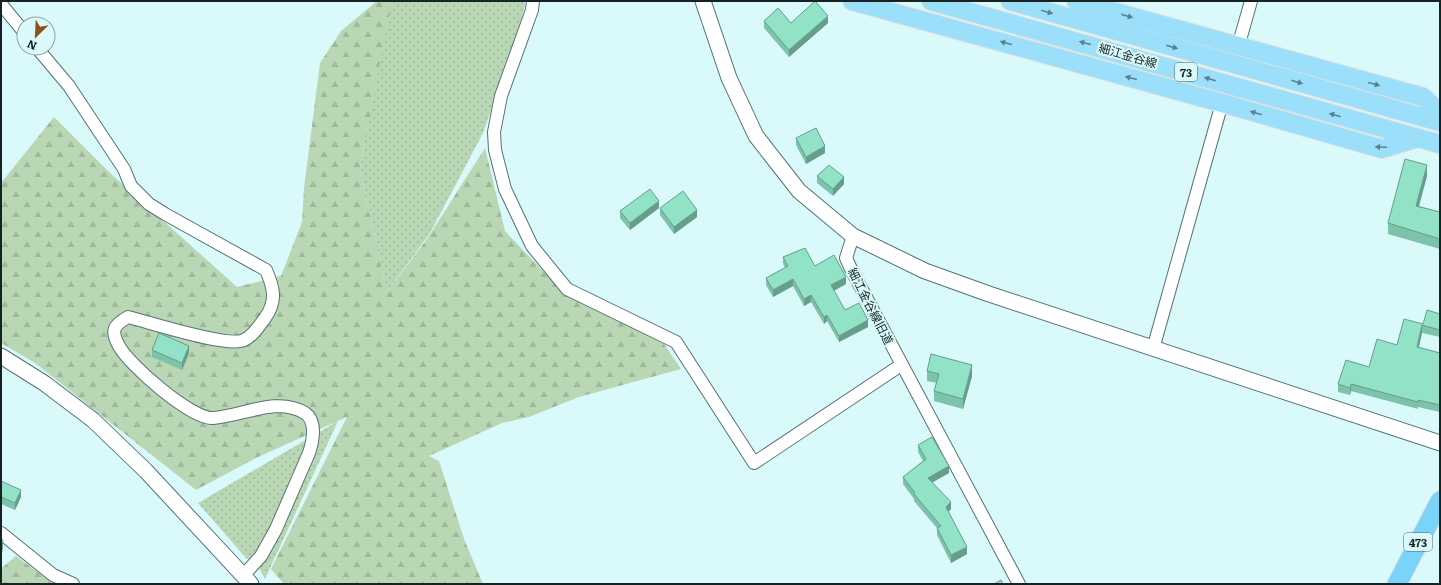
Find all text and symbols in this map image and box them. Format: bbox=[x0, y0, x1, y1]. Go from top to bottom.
one-way arrow bbox=[1041, 9, 1053, 15]
one-way arrow bbox=[1121, 13, 1134, 19]
north arrow bbox=[16, 16, 56, 56]
text: N bbox=[24, 37, 39, 55]
street label: 細江金谷線 bbox=[1097, 38, 1159, 72]
one-way arrow bbox=[999, 40, 1011, 46]
one-way arrow bbox=[1079, 40, 1091, 46]
one-way arrow bbox=[1167, 44, 1179, 50]
road number: 73 bbox=[1175, 63, 1197, 81]
one-way arrow bbox=[1125, 75, 1137, 81]
one-way arrow bbox=[1204, 76, 1216, 82]
one-way arrow bbox=[1292, 79, 1304, 85]
one-way arrow bbox=[1368, 81, 1380, 87]
one-way arrow bbox=[1250, 110, 1262, 116]
one-way arrow bbox=[1329, 111, 1341, 117]
one-way arrow bbox=[1375, 144, 1387, 151]
street label: 細江金谷線旧道 bbox=[844, 264, 898, 348]
road number: 473 bbox=[1404, 533, 1432, 551]

